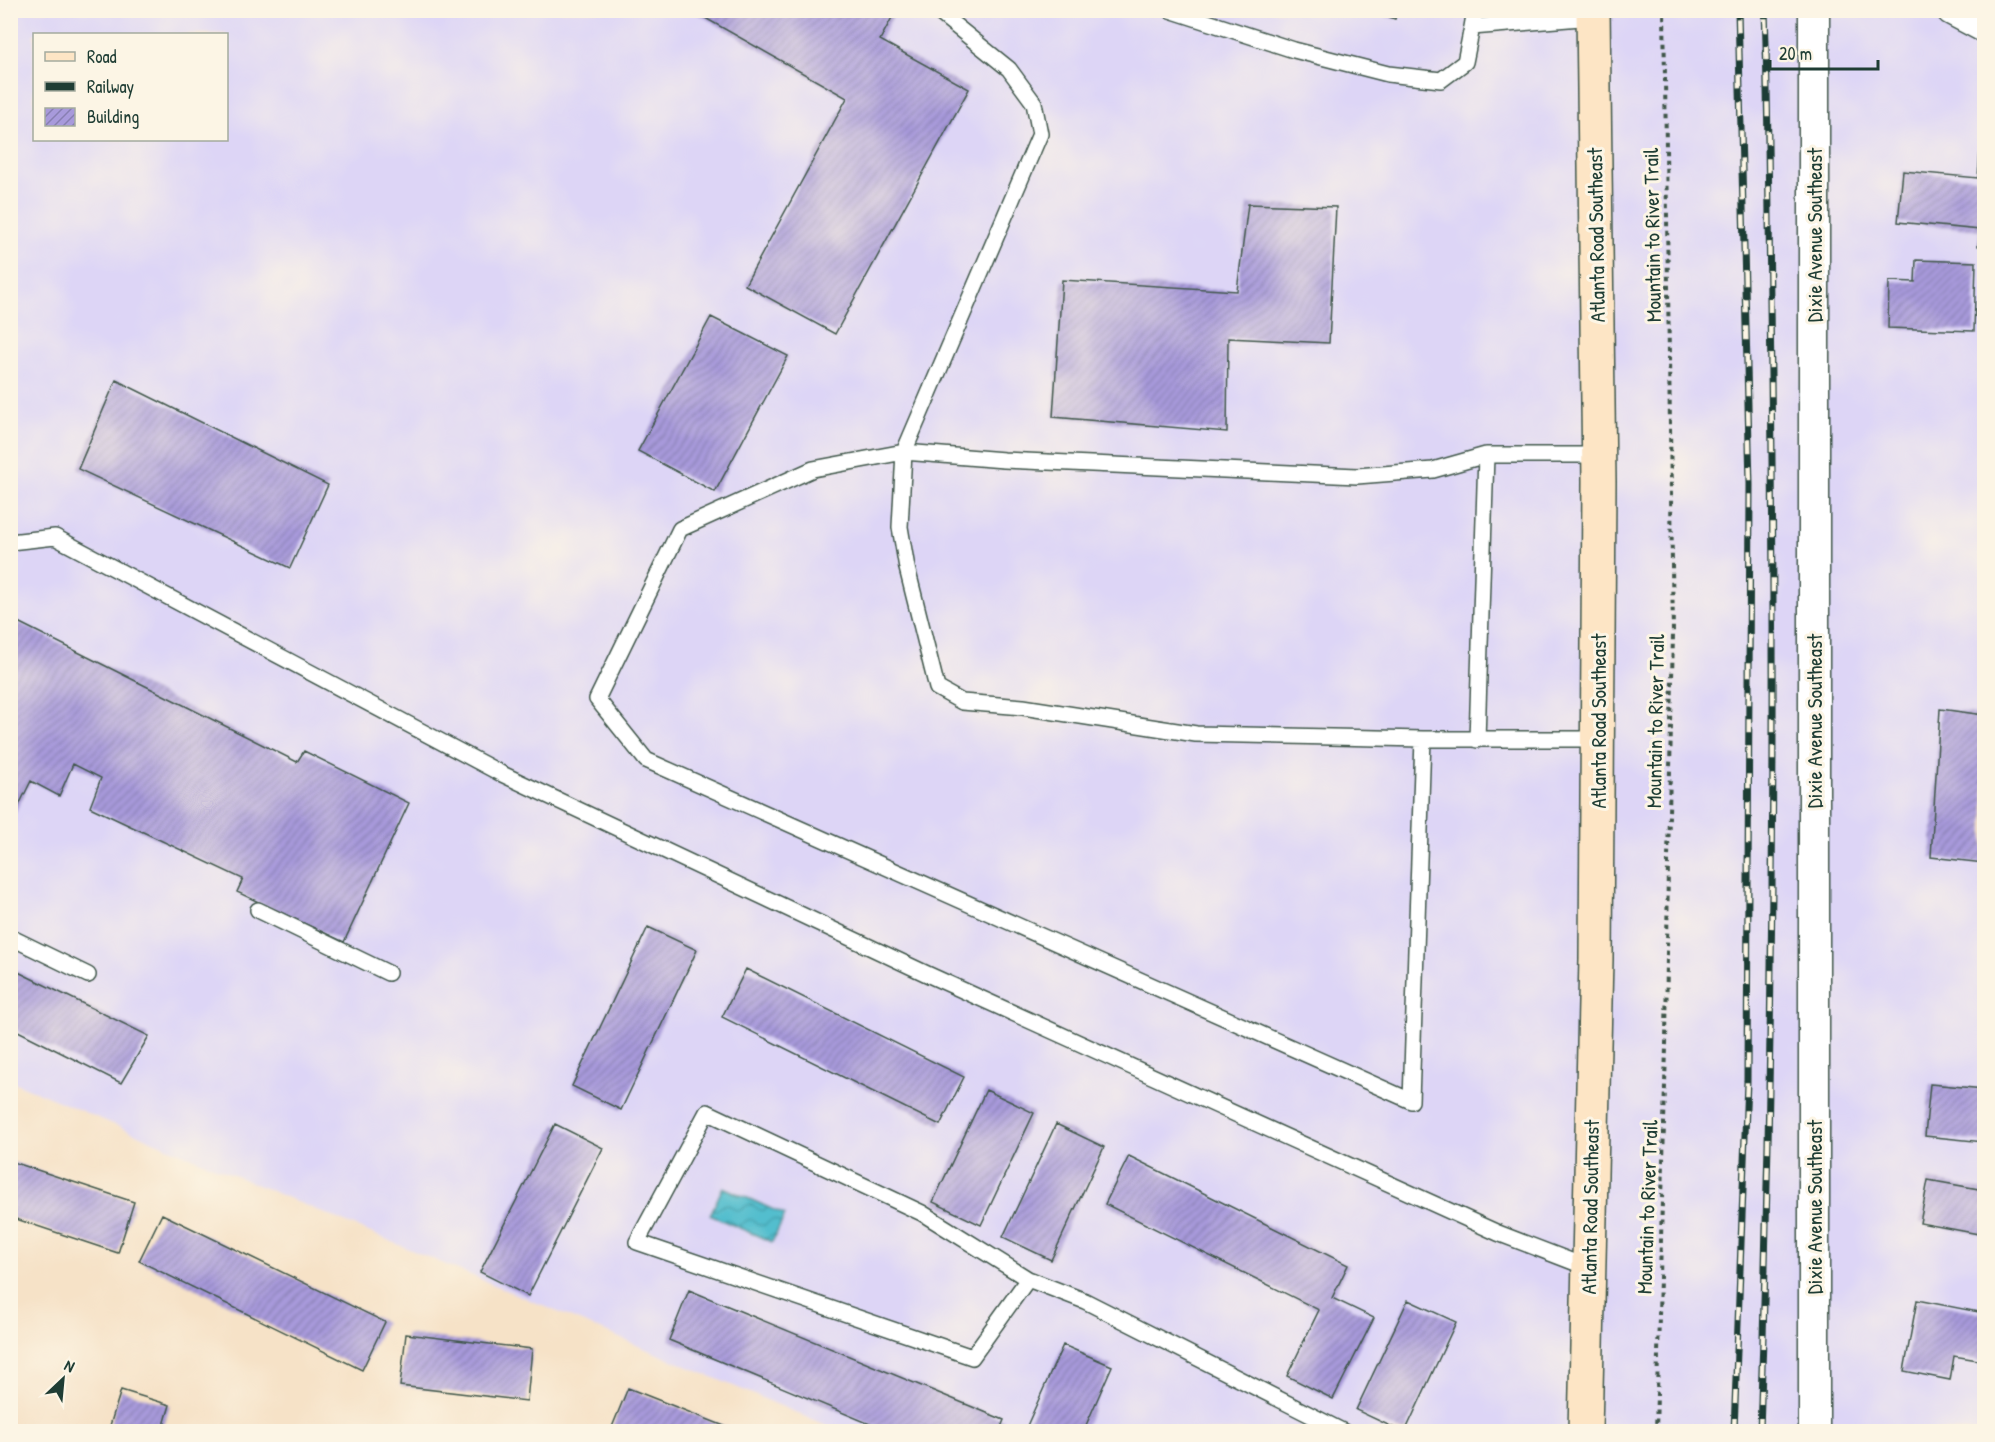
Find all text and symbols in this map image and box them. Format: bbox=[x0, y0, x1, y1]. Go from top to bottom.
legend bbox=[33, 33, 228, 141]
scale bar bbox=[1770, 33, 1878, 71]
text: 20 m bbox=[1779, 41, 1812, 66]
text: Road bbox=[87, 44, 117, 69]
text: Railway bbox=[87, 74, 134, 99]
text: Building bbox=[87, 104, 139, 129]
street label: Atlanta Road Southeast bbox=[1580, 147, 1612, 323]
street label: Mountain to River Trail bbox=[1636, 147, 1668, 322]
street label: Dixie Avenue Southeast bbox=[1800, 147, 1829, 322]
street label: Atlanta Road Southeast bbox=[1584, 633, 1613, 808]
street label: Mountain to River Trail bbox=[1639, 633, 1671, 808]
street label: Dixie Avenue Southeast bbox=[1800, 633, 1829, 808]
street label: Atlanta Road Southeast bbox=[1574, 1119, 1606, 1295]
street label: Mountain to River Trail bbox=[1629, 1119, 1665, 1295]
street label: Dixie Avenue Southeast bbox=[1800, 1119, 1829, 1294]
north arrow bbox=[33, 1349, 93, 1409]
text: N bbox=[61, 1354, 79, 1377]

